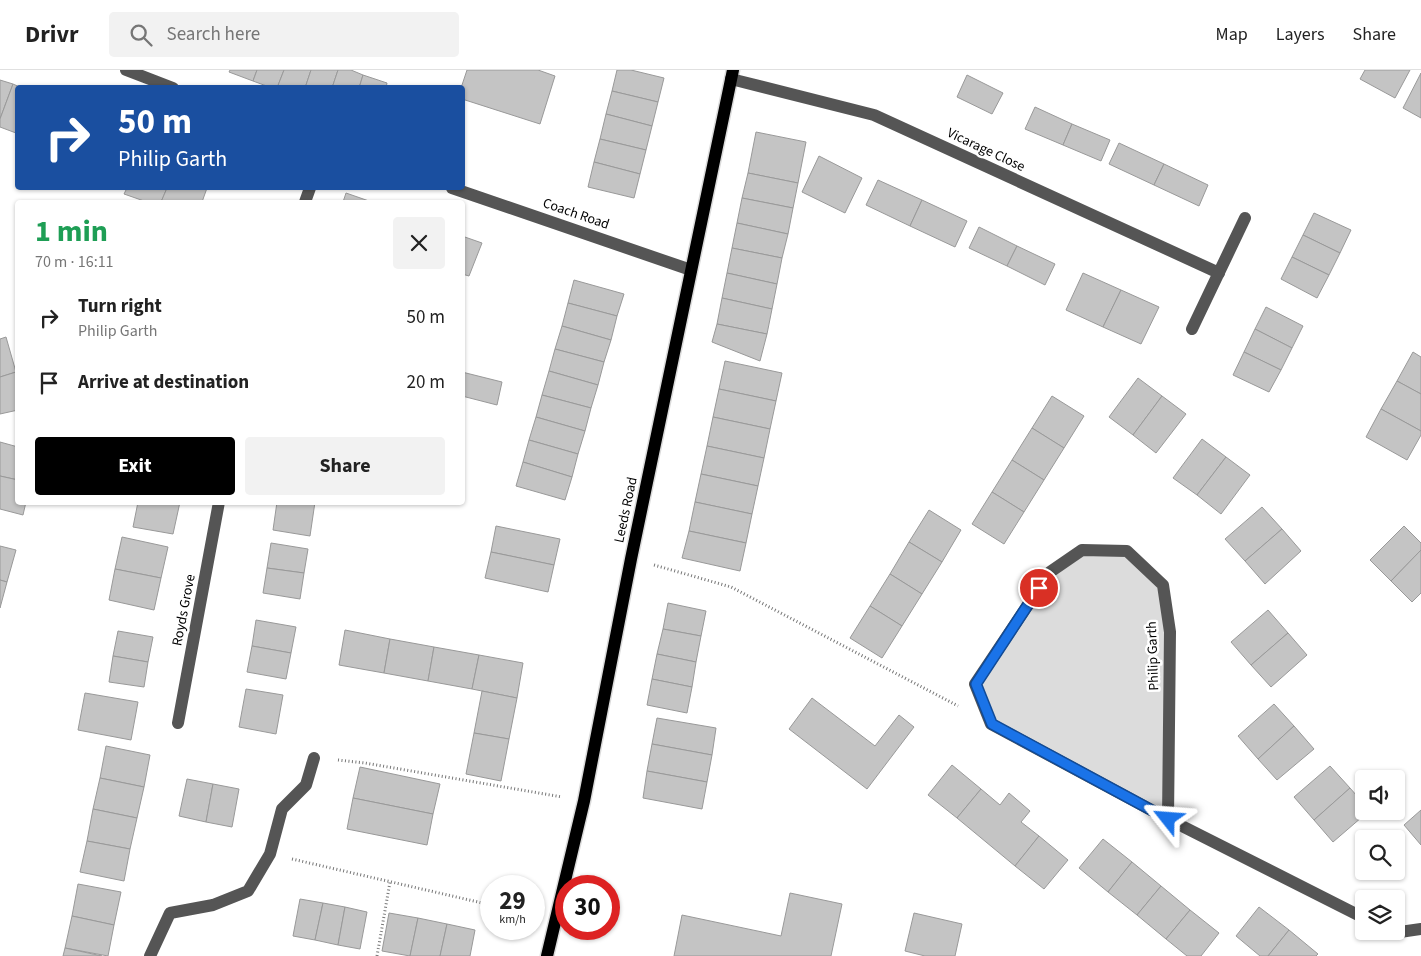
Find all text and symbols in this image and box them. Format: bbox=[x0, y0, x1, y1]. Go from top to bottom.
search box bbox=[109, 12, 459, 57]
text: Drivr bbox=[25, 17, 79, 52]
icon: search bbox=[127, 21, 155, 49]
text: Search here bbox=[167, 21, 260, 48]
text: Map bbox=[1216, 22, 1248, 47]
text: Layers bbox=[1276, 22, 1325, 47]
text: Share bbox=[1353, 22, 1396, 47]
text: 50 m bbox=[118, 97, 192, 147]
icon: right bbox=[35, 105, 100, 170]
street label: Vicarage Close bbox=[944, 123, 1028, 177]
text: Philip Garth bbox=[118, 143, 227, 175]
street label: Coach Road bbox=[540, 193, 612, 235]
text: 1 min bbox=[35, 210, 108, 253]
button: close bbox=[393, 217, 445, 269]
text: 70 m · 16:11 bbox=[35, 251, 114, 273]
text: Turn right bbox=[78, 293, 162, 320]
icon: right bbox=[35, 304, 63, 332]
text: 50 m bbox=[407, 304, 445, 331]
text: Philip Garth bbox=[78, 320, 157, 342]
icon: arrive bbox=[35, 369, 63, 397]
text: Arrive at destination bbox=[78, 369, 249, 396]
text: 20 m bbox=[407, 369, 445, 396]
button: Exit bbox=[35, 437, 235, 495]
button: Share bbox=[245, 437, 445, 495]
street label: Leeds Road bbox=[609, 475, 643, 545]
pin bbox=[1018, 567, 1060, 609]
street label: Royds Grove bbox=[167, 572, 201, 648]
icon: arrive bbox=[1025, 574, 1053, 602]
street label: Philip Garth bbox=[1142, 621, 1164, 691]
map controls bbox=[1355, 770, 1405, 940]
button: sound bbox=[1355, 770, 1405, 820]
position arrow bbox=[1141, 792, 1193, 844]
button: search bbox=[1355, 830, 1405, 880]
speed limit sign: 30 bbox=[555, 875, 620, 940]
text: 29 bbox=[499, 883, 526, 919]
button: layers bbox=[1355, 890, 1405, 940]
text: km/h bbox=[499, 911, 526, 928]

